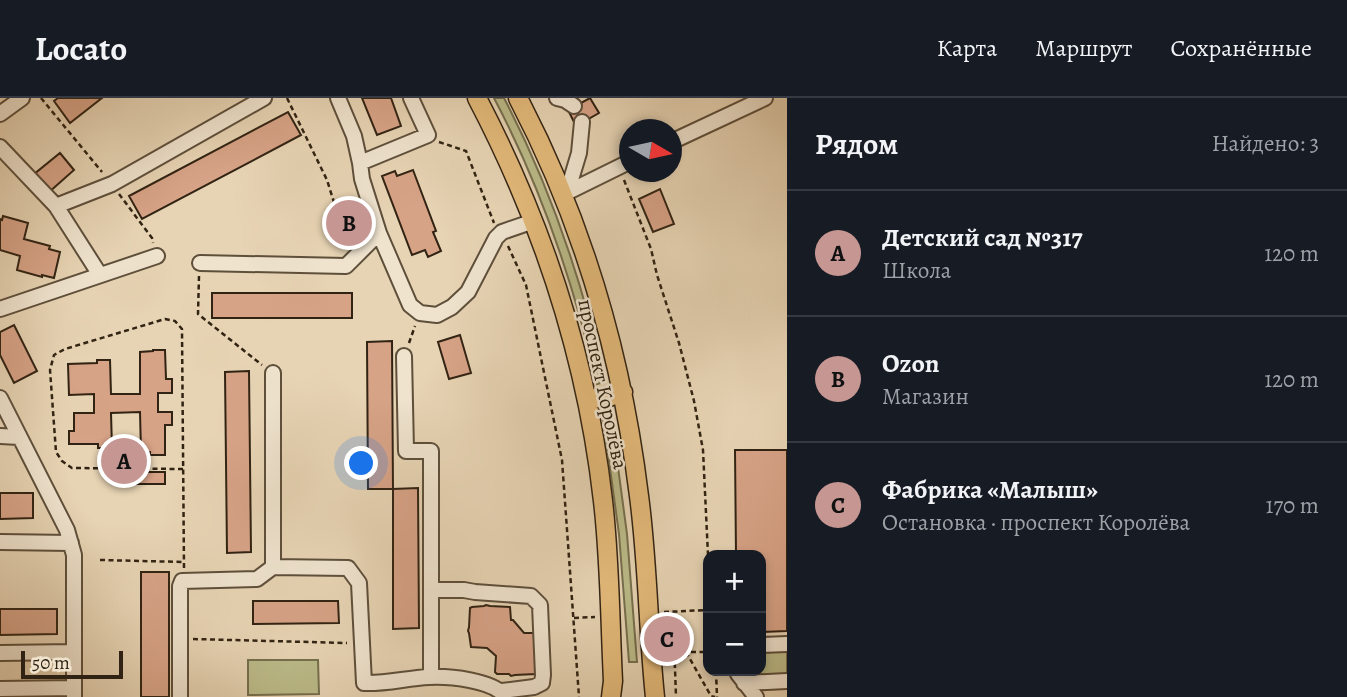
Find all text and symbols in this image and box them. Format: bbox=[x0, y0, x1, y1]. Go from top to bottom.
text: Locato bbox=[35, 26, 127, 71]
text: Карта bbox=[937, 32, 997, 64]
text: Маршрут bbox=[1035, 32, 1133, 64]
text: Сохранённые bbox=[1171, 32, 1312, 64]
north arrow bbox=[619, 119, 682, 182]
text: Рядом bbox=[815, 124, 898, 164]
text: Найдено: 3 bbox=[1212, 128, 1319, 159]
pin: B bbox=[326, 197, 372, 249]
text: Детский сад №317 bbox=[882, 220, 1083, 255]
text: A bbox=[831, 238, 845, 269]
text: 120 m bbox=[1264, 238, 1319, 269]
text: Школа bbox=[882, 255, 951, 286]
street label: проспект Королёва bbox=[571, 296, 635, 472]
text: Ozon bbox=[882, 346, 940, 381]
text: B bbox=[831, 364, 845, 395]
text: 120 m bbox=[1264, 364, 1319, 395]
text: Магазин bbox=[882, 381, 969, 412]
pin: A bbox=[101, 435, 147, 487]
your location bbox=[344, 446, 378, 480]
text: Фабрика «Малыш» bbox=[882, 472, 1098, 507]
text: C bbox=[831, 490, 845, 521]
text: 170 m bbox=[1266, 490, 1319, 521]
text: Остановка · проспект Королёва bbox=[882, 507, 1190, 538]
map controls bbox=[703, 550, 766, 676]
button: + bbox=[703, 550, 766, 613]
pin: C bbox=[644, 613, 690, 665]
button: − bbox=[703, 613, 766, 676]
scale bar bbox=[21, 648, 122, 680]
text: 50 m bbox=[32, 650, 70, 676]

